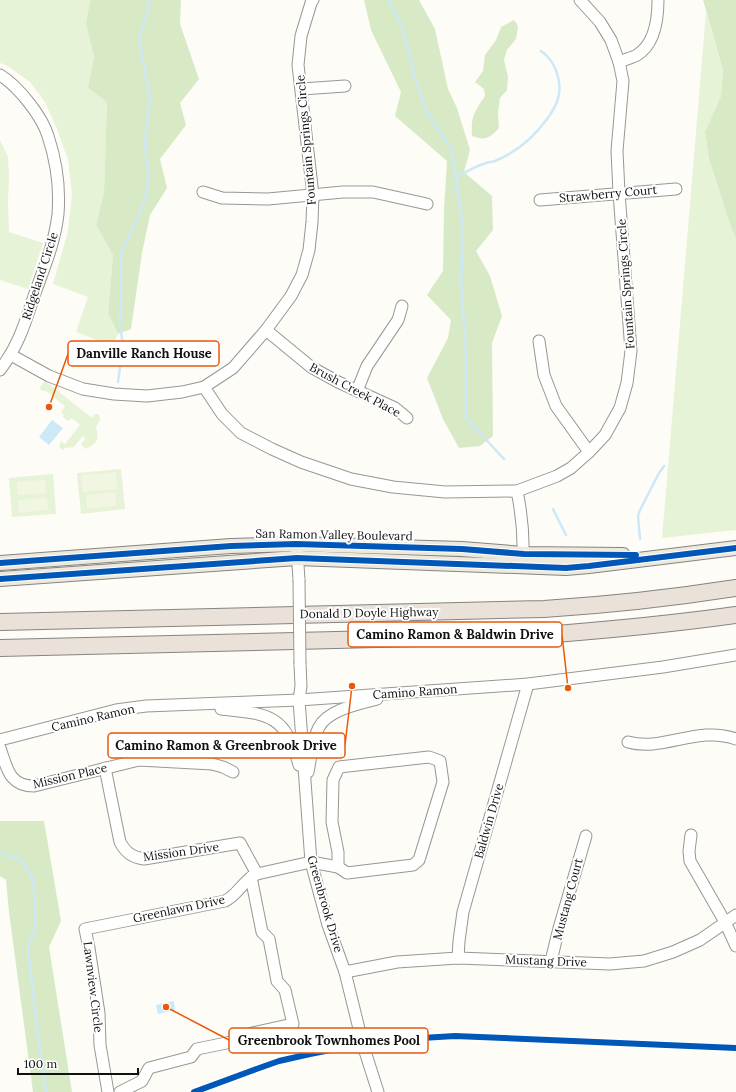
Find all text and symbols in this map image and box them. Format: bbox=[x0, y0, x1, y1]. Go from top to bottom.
street label: Fountain Springs Circle bbox=[292, 74, 319, 206]
street label: Strawberry Court bbox=[558, 182, 658, 205]
street label: Fountain Springs Circle bbox=[613, 218, 638, 350]
street label: Ridgeland Circle bbox=[18, 230, 61, 322]
callout: Danville Ranch House bbox=[68, 341, 219, 366]
text: Danville Ranch House bbox=[76, 345, 212, 362]
street label: Brush Creek Place bbox=[307, 359, 404, 420]
street label: San Ramon Valley Boulevard bbox=[255, 526, 413, 543]
street label: Donald D Doyle Highway bbox=[299, 604, 439, 621]
callout: Camino Ramon & Baldwin Drive bbox=[348, 622, 562, 647]
text: Camino Ramon & Baldwin Drive bbox=[356, 626, 554, 643]
street label: Camino Ramon bbox=[372, 681, 458, 702]
street label: Camino Ramon bbox=[50, 701, 136, 734]
callout: Camino Ramon & Greenbrook Drive bbox=[108, 733, 345, 758]
text: Camino Ramon & Greenbrook Drive bbox=[115, 737, 337, 754]
street label: Mission Place bbox=[31, 760, 109, 791]
street label: Baldwin Drive bbox=[471, 781, 507, 860]
street label: Mission Drive bbox=[142, 839, 220, 864]
street label: Greenbrook Drive bbox=[304, 854, 347, 955]
street label: Mustang Court bbox=[549, 856, 586, 941]
street label: Greenlawn Drive bbox=[131, 891, 227, 926]
street label: Lawnview Circle bbox=[80, 941, 107, 1034]
street label: Mustang Drive bbox=[505, 952, 588, 969]
callout: Greenbrook Townhomes Pool bbox=[229, 1028, 428, 1053]
text: Greenbrook Townhomes Pool bbox=[238, 1032, 420, 1049]
scale bar bbox=[18, 1050, 138, 1076]
text: 100 m bbox=[24, 1056, 57, 1071]

